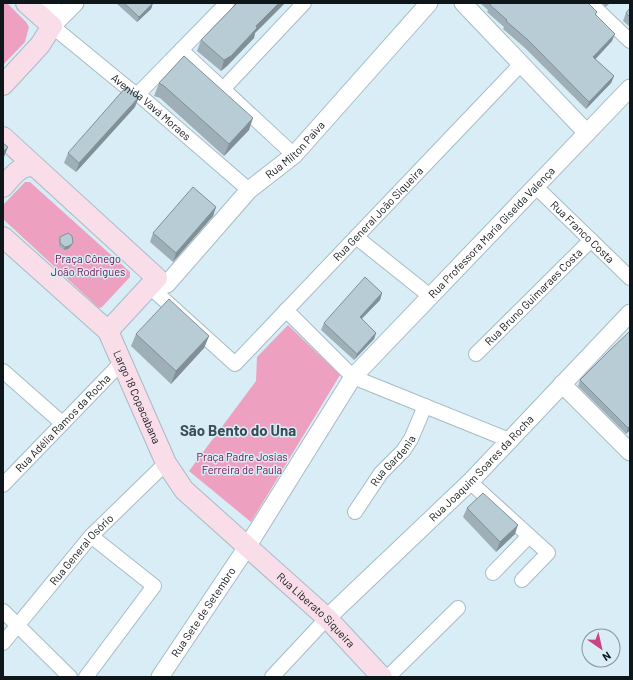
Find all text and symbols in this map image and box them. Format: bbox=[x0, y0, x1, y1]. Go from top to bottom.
street label: Avenida Vavá Moraes bbox=[109, 70, 194, 143]
street label: Rua Milton Paiva bbox=[262, 118, 327, 181]
street label: Rua General João Siqueira bbox=[330, 164, 425, 263]
street label: Rua Professora Maria Giselda Valença bbox=[425, 164, 557, 300]
street label: Rua Franco Costa bbox=[548, 198, 617, 265]
street label: Rua Bruno Guimaraes Costa bbox=[482, 246, 585, 348]
park label: Praça Cônego João Rodrigues bbox=[51, 252, 125, 278]
street label: Largo 18 Copacabana bbox=[111, 348, 164, 445]
street label: Rua Adélia Ramos da Rocha bbox=[12, 371, 113, 474]
street label: Rua Joaquim Soares da Rocha bbox=[426, 412, 536, 524]
district label: São Bento do Una bbox=[180, 421, 296, 439]
street label: Rua Gardenia bbox=[367, 433, 418, 488]
park label: Praça Padre Josias Ferreira de Paula bbox=[196, 450, 288, 476]
street label: Rua General Osório bbox=[46, 511, 116, 587]
street label: Rua Sete de Setembro bbox=[168, 564, 238, 659]
street label: Rua Liberato Siqueira bbox=[275, 570, 358, 650]
north arrow bbox=[581, 628, 621, 668]
text: N bbox=[600, 649, 614, 664]

